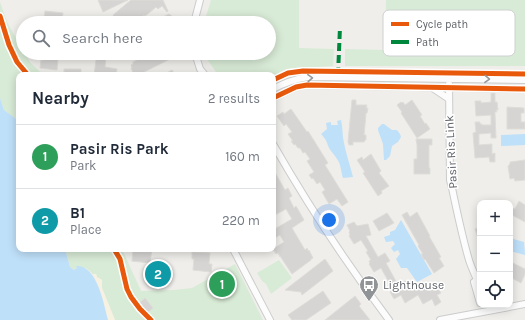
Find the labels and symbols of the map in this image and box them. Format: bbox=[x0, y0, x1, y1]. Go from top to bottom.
legend bbox=[383, 10, 515, 56]
text: Cycle path bbox=[416, 18, 468, 31]
text: Path bbox=[416, 36, 439, 49]
one-way arrow bbox=[307, 73, 313, 82]
one-way arrow bbox=[484, 75, 490, 83]
street label: Pasir Ris Link bbox=[442, 115, 460, 189]
your location bbox=[319, 210, 339, 230]
pin: 2 bbox=[145, 259, 171, 289]
pin: 1 bbox=[209, 269, 235, 299]
bus stop icon: Lighthouse bbox=[358, 274, 380, 302]
place label: Lighthouse bbox=[383, 278, 444, 292]

